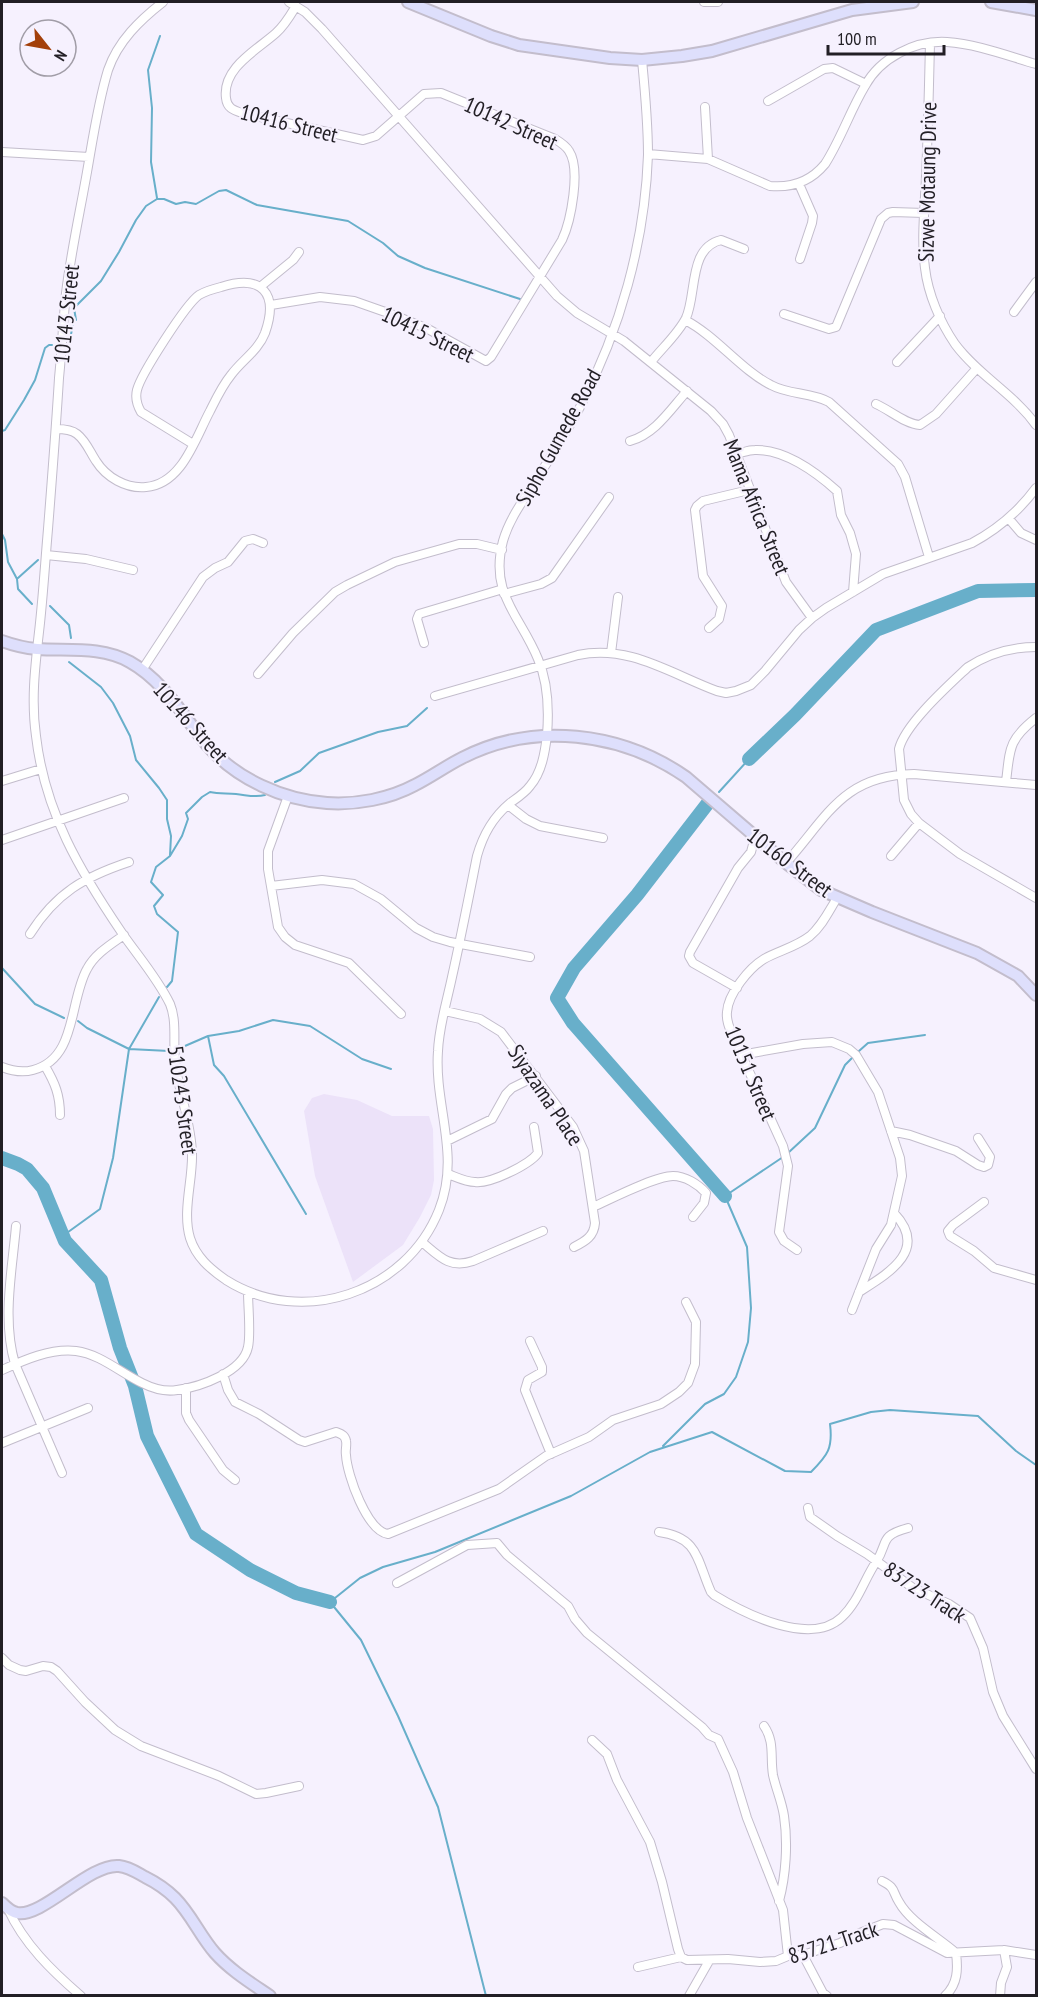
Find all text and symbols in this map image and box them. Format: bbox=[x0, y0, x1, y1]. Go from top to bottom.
north arrow bbox=[18, 18, 78, 78]
scale bar bbox=[828, 18, 944, 56]
text: 100 m bbox=[837, 27, 877, 50]
text: N bbox=[50, 47, 72, 65]
street label: 10142 Street bbox=[460, 90, 562, 156]
street label: 10416 Street bbox=[237, 97, 341, 149]
street label: Sizwe Motaung Drive bbox=[912, 102, 942, 262]
street label: 10143 Street bbox=[47, 263, 85, 365]
street label: 10415 Street bbox=[377, 300, 479, 368]
street label: Sipho Gumede Road bbox=[509, 364, 607, 510]
street label: Mama Africa Street bbox=[717, 435, 797, 579]
street label: 10146 Street bbox=[147, 676, 235, 768]
street label: 10160 Street bbox=[742, 821, 838, 903]
street label: 10151 Street bbox=[719, 1022, 783, 1124]
street label: Siyazama Place bbox=[502, 1039, 590, 1151]
street label: 510243 Street bbox=[162, 1044, 204, 1156]
street label: 83723 Track bbox=[878, 1555, 972, 1629]
street label: 83721 Track bbox=[785, 1914, 882, 1970]

